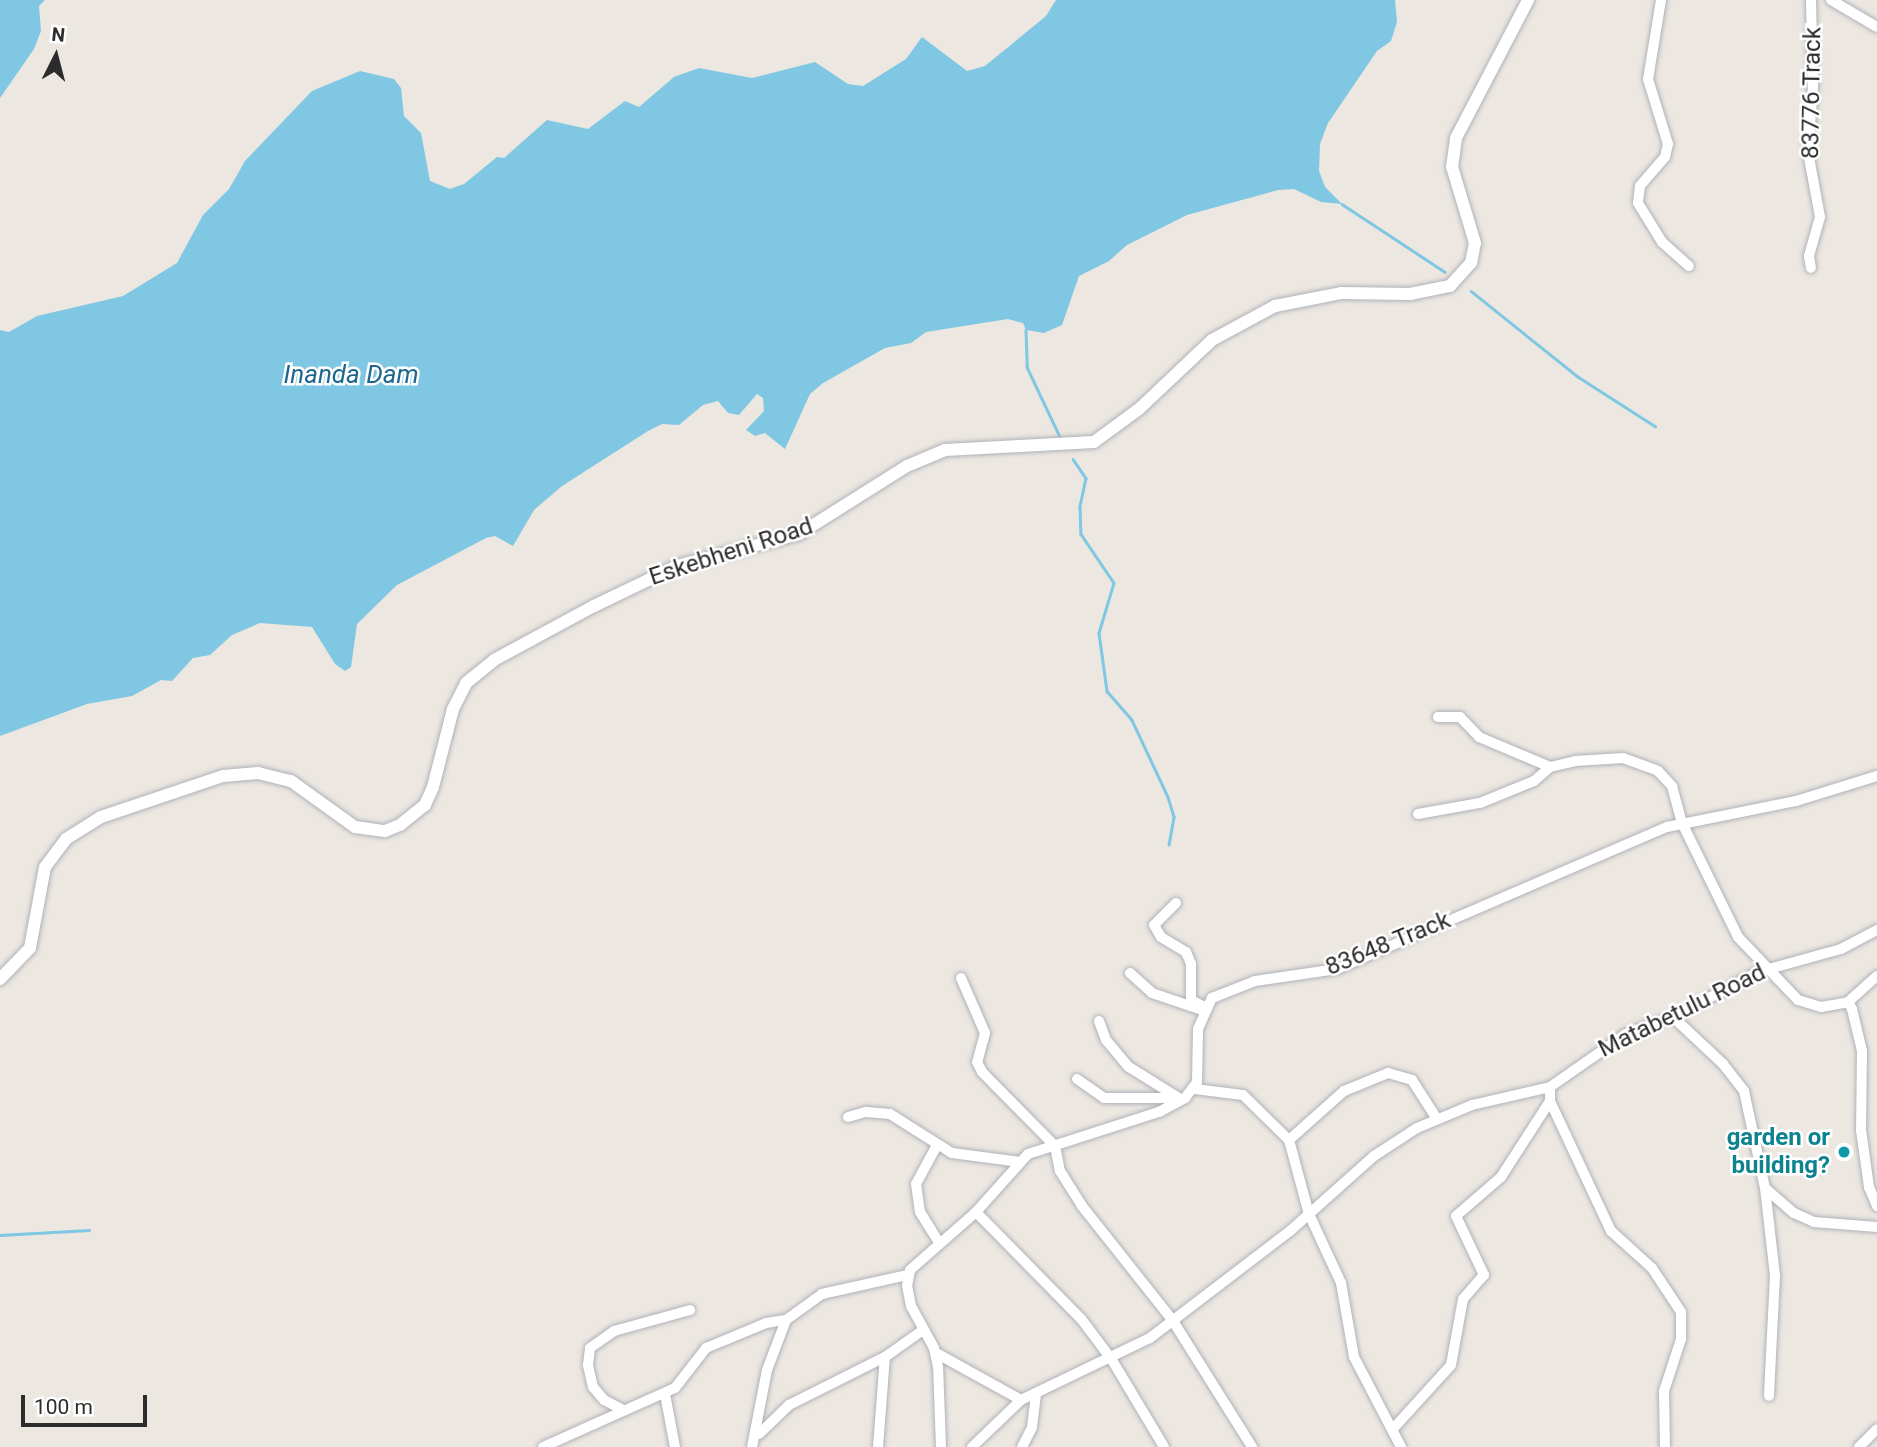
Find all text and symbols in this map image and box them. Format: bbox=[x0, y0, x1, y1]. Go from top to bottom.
north arrow bbox=[21, 21, 91, 91]
text: N bbox=[50, 22, 66, 47]
street label: 83776 Track bbox=[1796, 27, 1828, 159]
water label: Inanda Dam bbox=[283, 359, 419, 391]
street label: Eskebheni Road bbox=[646, 512, 816, 592]
street label: 83648 Track bbox=[1321, 906, 1455, 982]
street label: Matabetulu Road bbox=[1594, 958, 1770, 1064]
place label: garden or building? bbox=[1727, 1124, 1830, 1180]
marker: garden or building? bbox=[1836, 1144, 1852, 1160]
scale bar bbox=[24, 1380, 150, 1424]
text: 100 m bbox=[34, 1395, 93, 1419]

